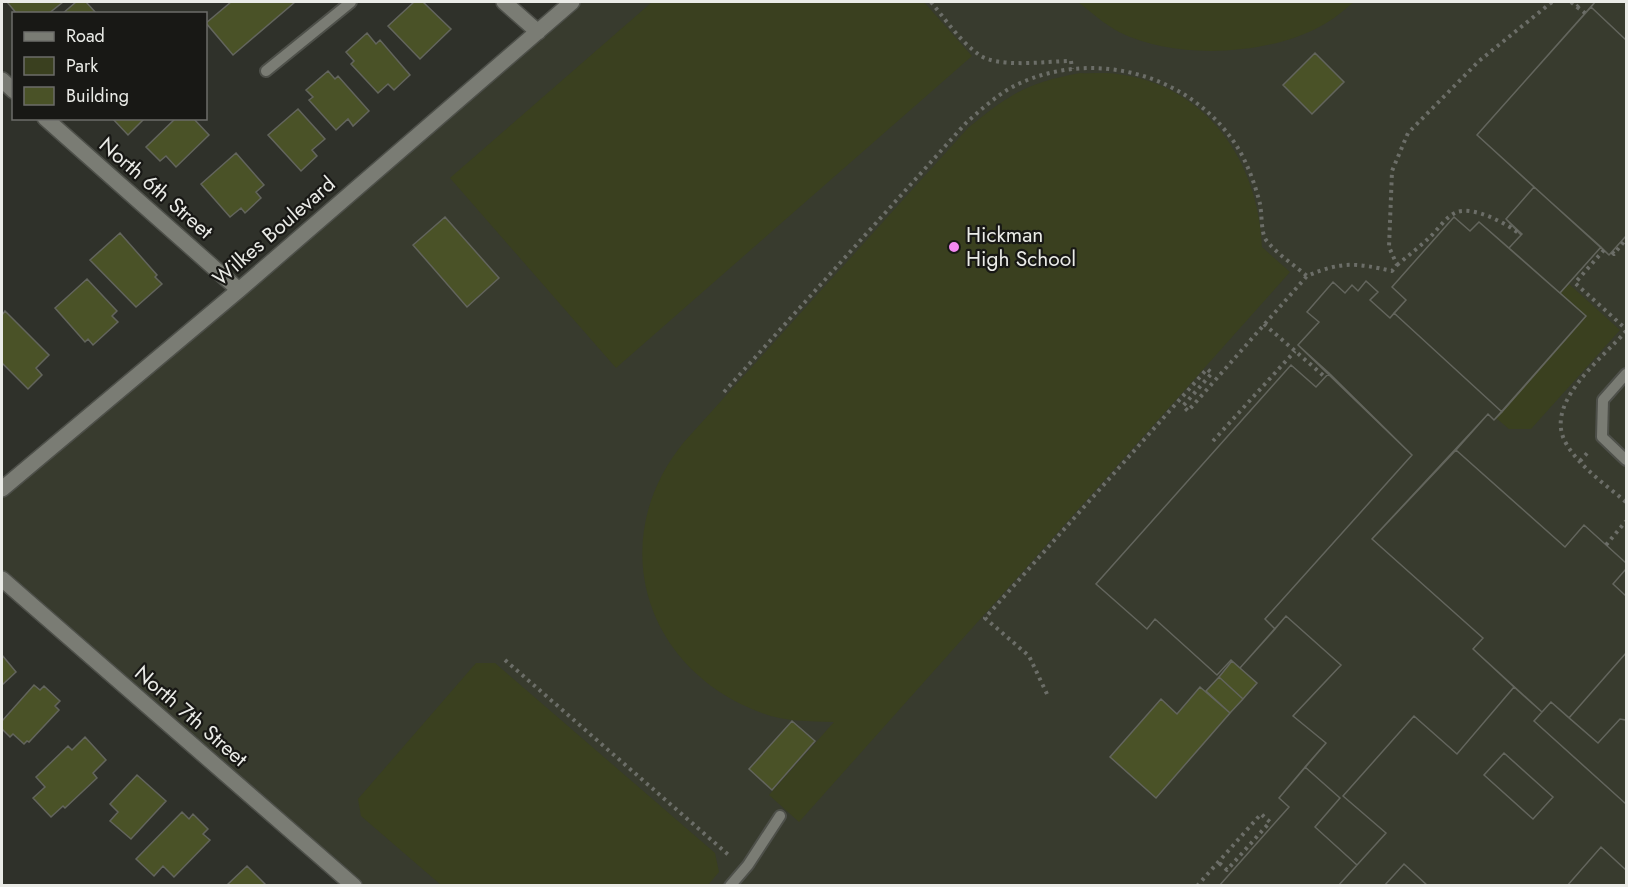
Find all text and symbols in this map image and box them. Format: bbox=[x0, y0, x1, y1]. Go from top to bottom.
legend bbox=[12, 12, 207, 120]
text: Road bbox=[66, 23, 105, 49]
text: Park bbox=[66, 53, 98, 79]
text: Building bbox=[66, 83, 129, 109]
street label: North 6th Street bbox=[93, 130, 219, 246]
street label: Wilkes Boulevard bbox=[206, 169, 342, 293]
place label: Hickman High School bbox=[966, 220, 1076, 274]
marker: Hickman High School bbox=[947, 240, 961, 254]
street label: North 7th Street bbox=[128, 658, 254, 774]

